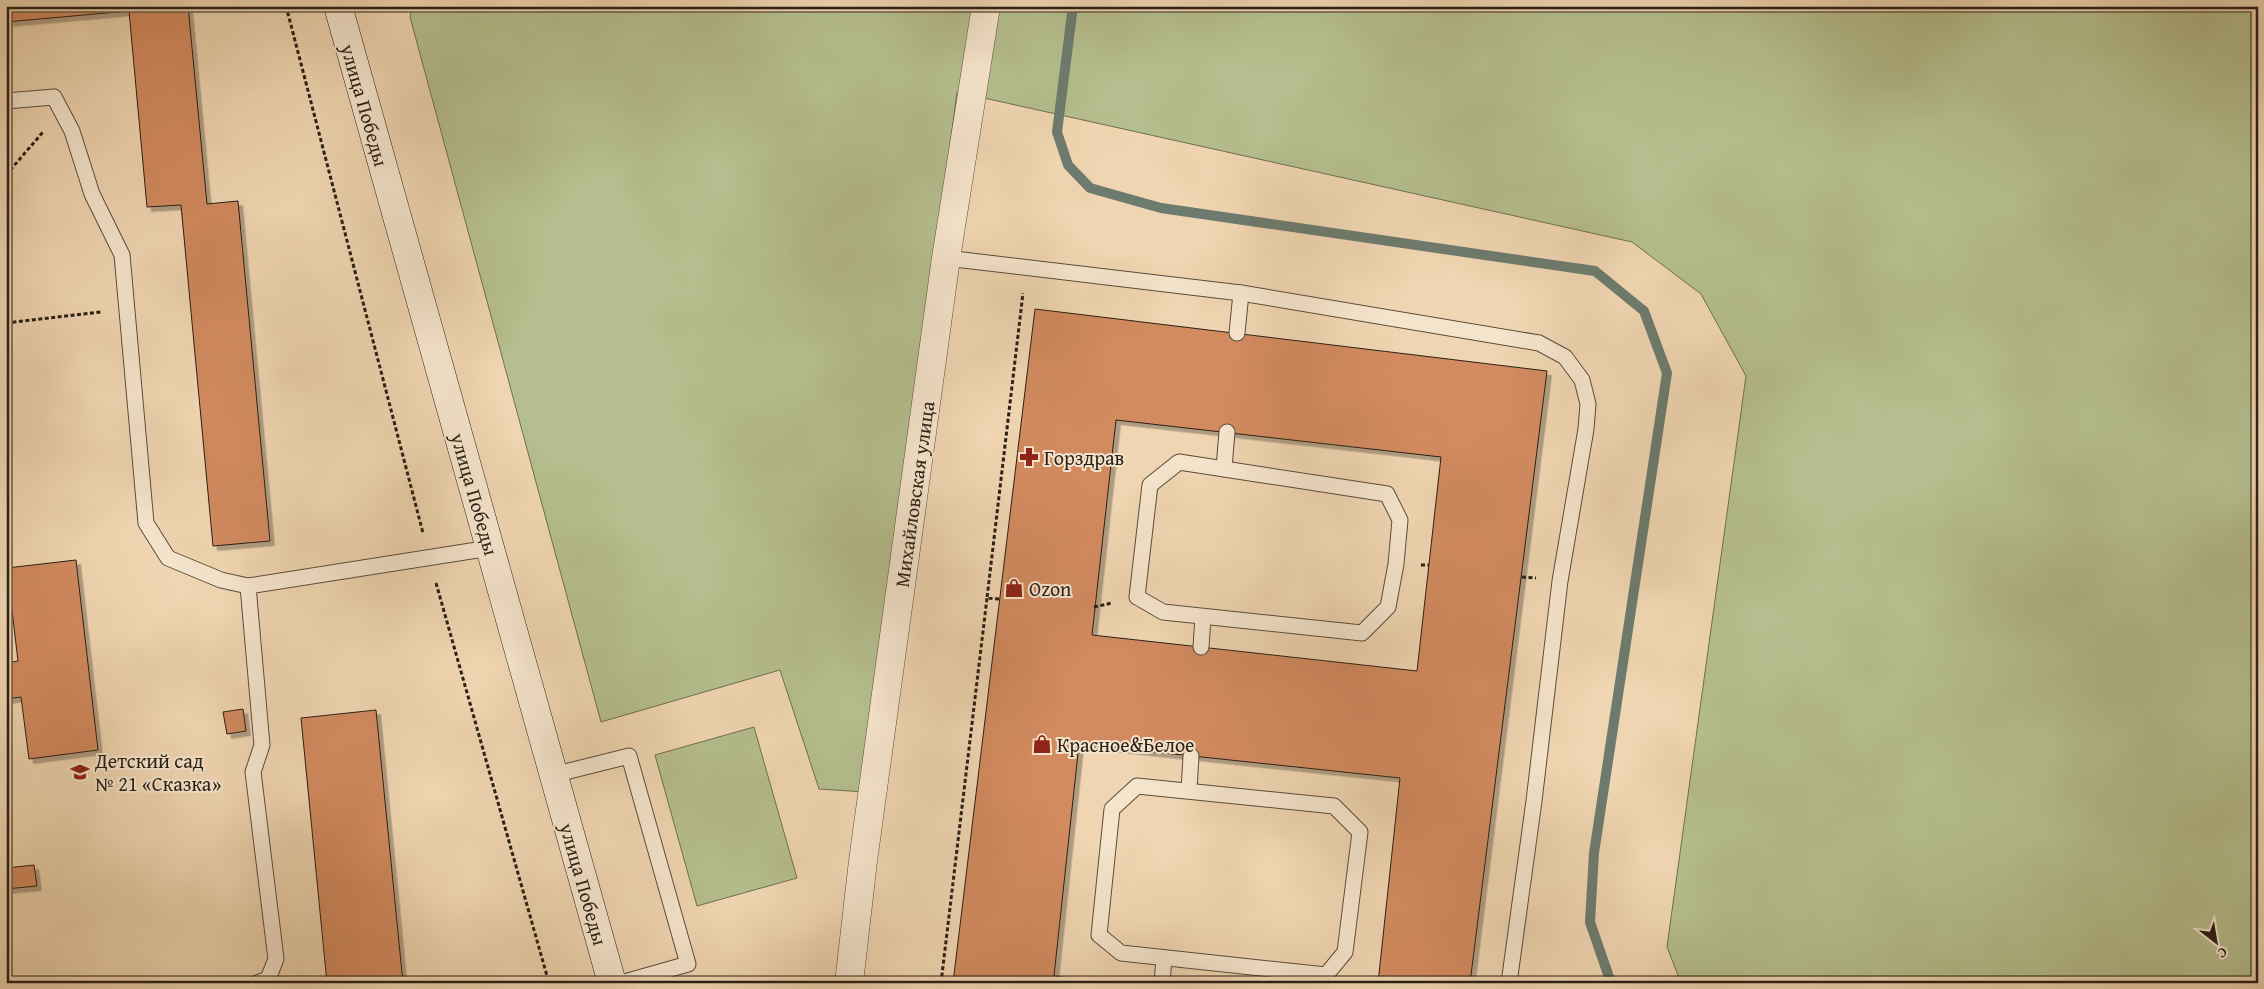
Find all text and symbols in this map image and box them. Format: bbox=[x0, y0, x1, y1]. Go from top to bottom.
street label: улица Победы bbox=[333, 39, 396, 170]
street label: Михайловская улица bbox=[887, 399, 941, 589]
street label: улица Победы bbox=[443, 428, 506, 559]
place label: Горздрав bbox=[1044, 443, 1124, 472]
pharmacy icon: Горздрав bbox=[1018, 446, 1040, 468]
place label: Ozon bbox=[1029, 574, 1071, 603]
shop icon: Ozon bbox=[1003, 577, 1025, 599]
place label: Красное&Белое bbox=[1057, 730, 1195, 759]
shop icon: Красное&Белое bbox=[1031, 733, 1053, 755]
place label: Детский сад № 21 «Сказка» bbox=[94, 746, 221, 798]
school or university icon: Детский сад № 21 «Сказка» bbox=[69, 761, 91, 783]
street label: улица Победы bbox=[552, 818, 615, 949]
north arrow bbox=[2192, 916, 2242, 966]
text: С bbox=[2214, 943, 2231, 964]

